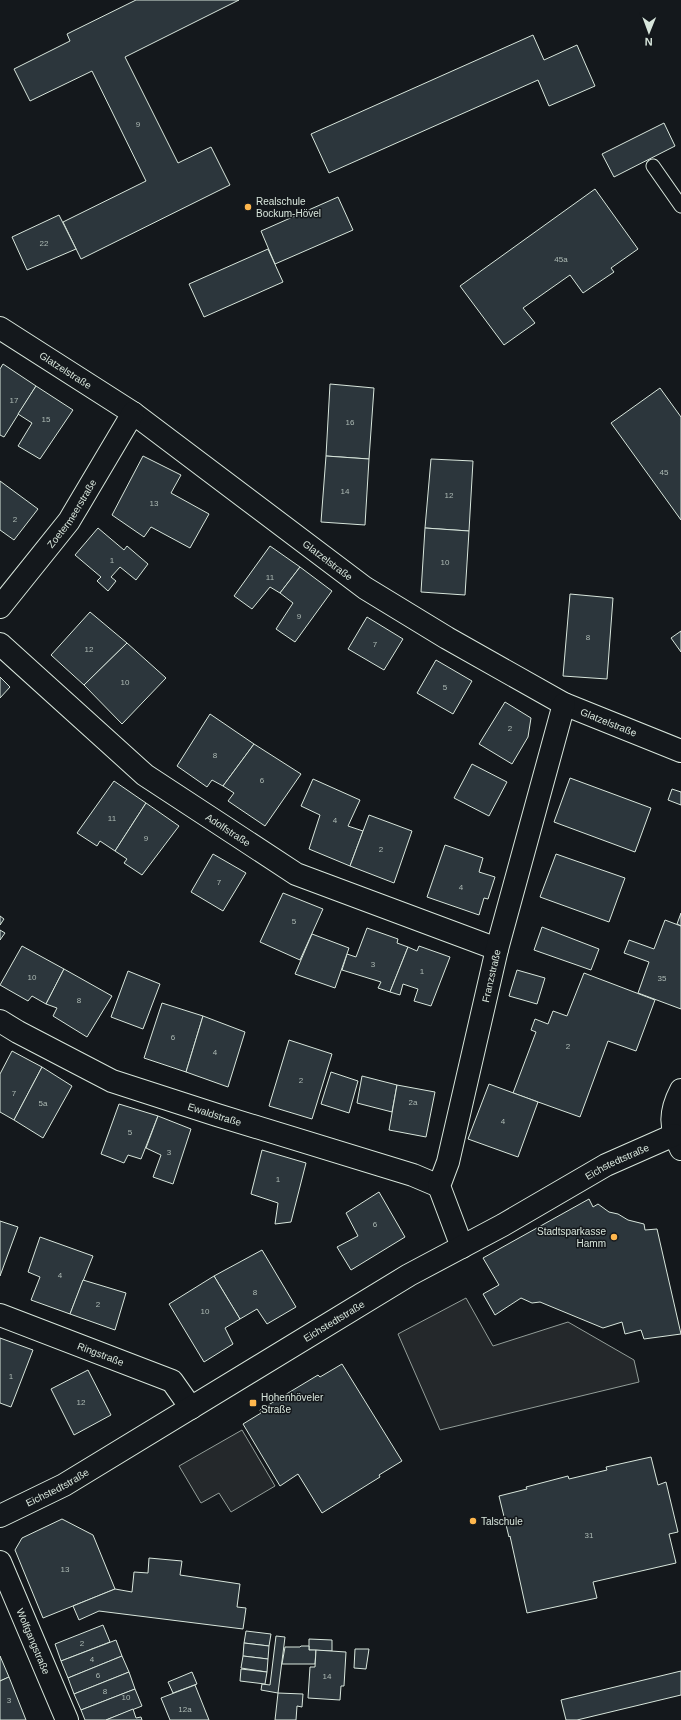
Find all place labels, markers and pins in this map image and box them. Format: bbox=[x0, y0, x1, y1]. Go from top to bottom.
place label: Realschule Bockum-Hövel bbox=[256, 196, 321, 219]
marker: Realschule Bockum-Hövel bbox=[243, 202, 253, 212]
place label: Stadtsparkasse Hamm bbox=[537, 1226, 606, 1249]
marker: Stadtsparkasse Hamm bbox=[609, 1232, 619, 1242]
place label: Hohenhöveler Straße bbox=[261, 1392, 324, 1415]
marker: Hohenhöveler Straße bbox=[248, 1398, 258, 1408]
marker: Talschule bbox=[468, 1516, 478, 1526]
place label: Talschule bbox=[481, 1516, 523, 1527]

